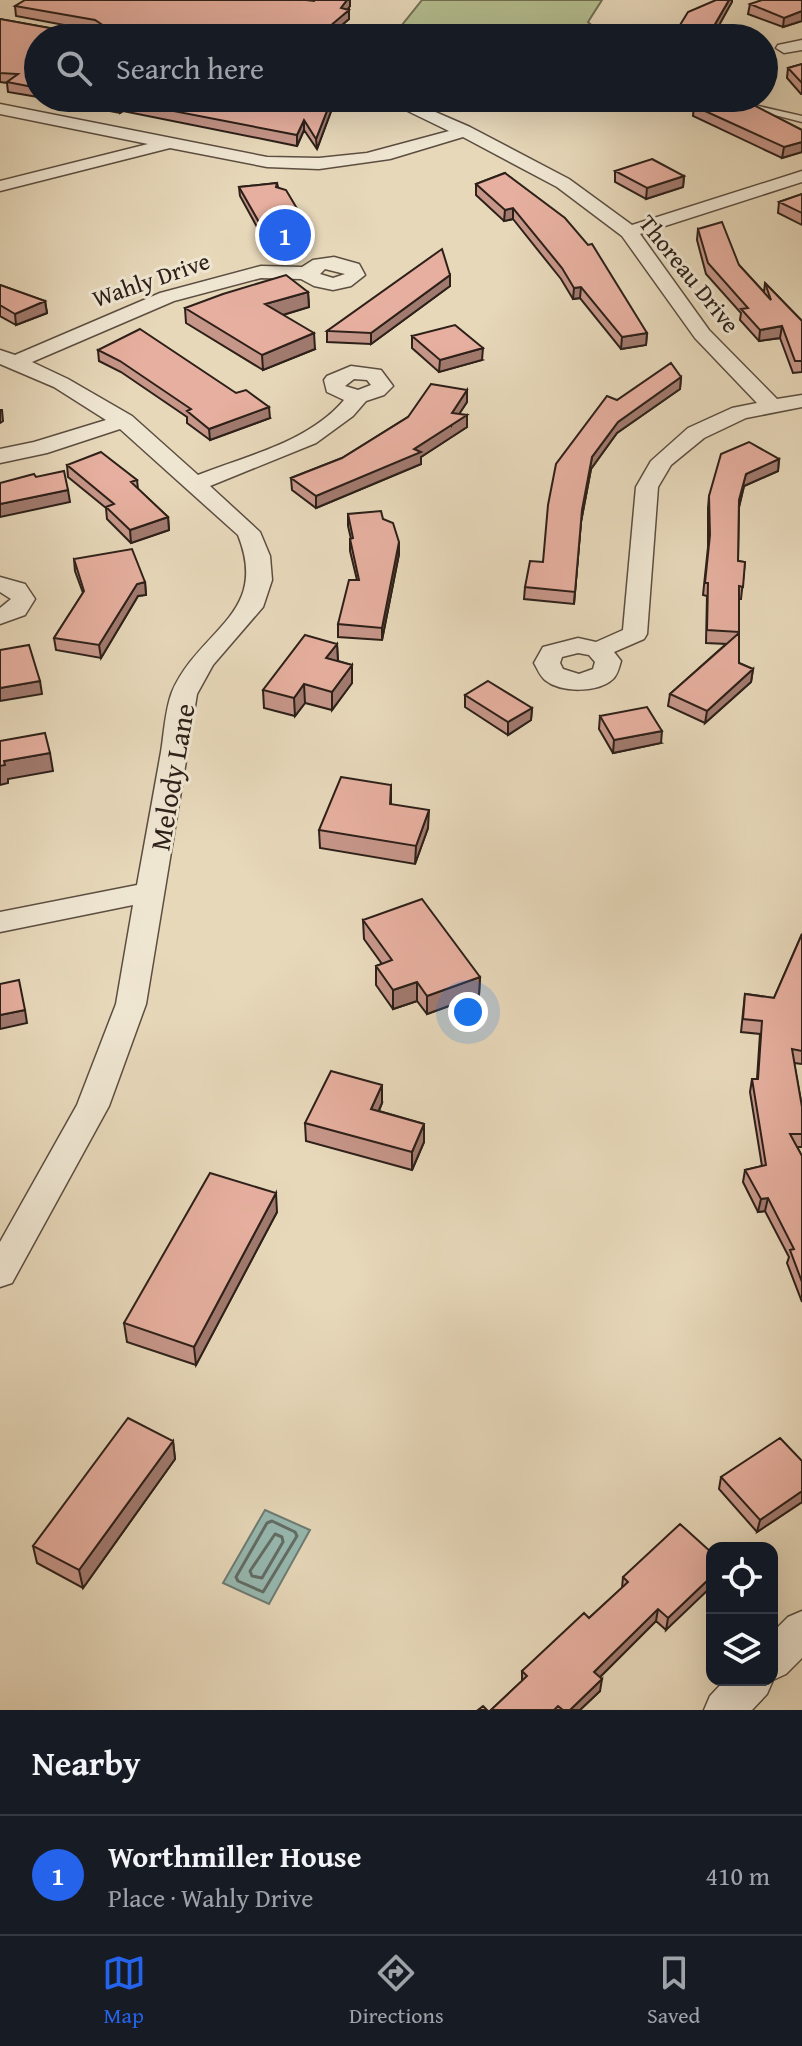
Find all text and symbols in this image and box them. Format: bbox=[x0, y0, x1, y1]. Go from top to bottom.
search box bbox=[24, 24, 778, 112]
icon: search bbox=[52, 46, 96, 90]
text: Search here bbox=[116, 46, 264, 90]
pin: 1 bbox=[259, 205, 311, 265]
street label: Thoreau Drive bbox=[631, 207, 748, 340]
street label: Wahly Drive bbox=[87, 243, 214, 316]
street label: Melody Lane bbox=[138, 700, 205, 854]
your location bbox=[448, 992, 488, 1032]
map controls bbox=[706, 1542, 778, 1686]
button: locate bbox=[706, 1542, 778, 1614]
button: layers bbox=[706, 1614, 778, 1686]
text: Nearby bbox=[32, 1738, 141, 1787]
text: Worthmiller House bbox=[108, 1834, 362, 1878]
text: 1 bbox=[51, 1856, 65, 1895]
text: 410 m bbox=[705, 1856, 770, 1895]
text: Place · Wahly Drive bbox=[108, 1878, 313, 1917]
tab: Map bbox=[102, 1951, 146, 2031]
tab: Directions bbox=[349, 1951, 444, 2031]
tab: Saved bbox=[647, 1951, 700, 2031]

